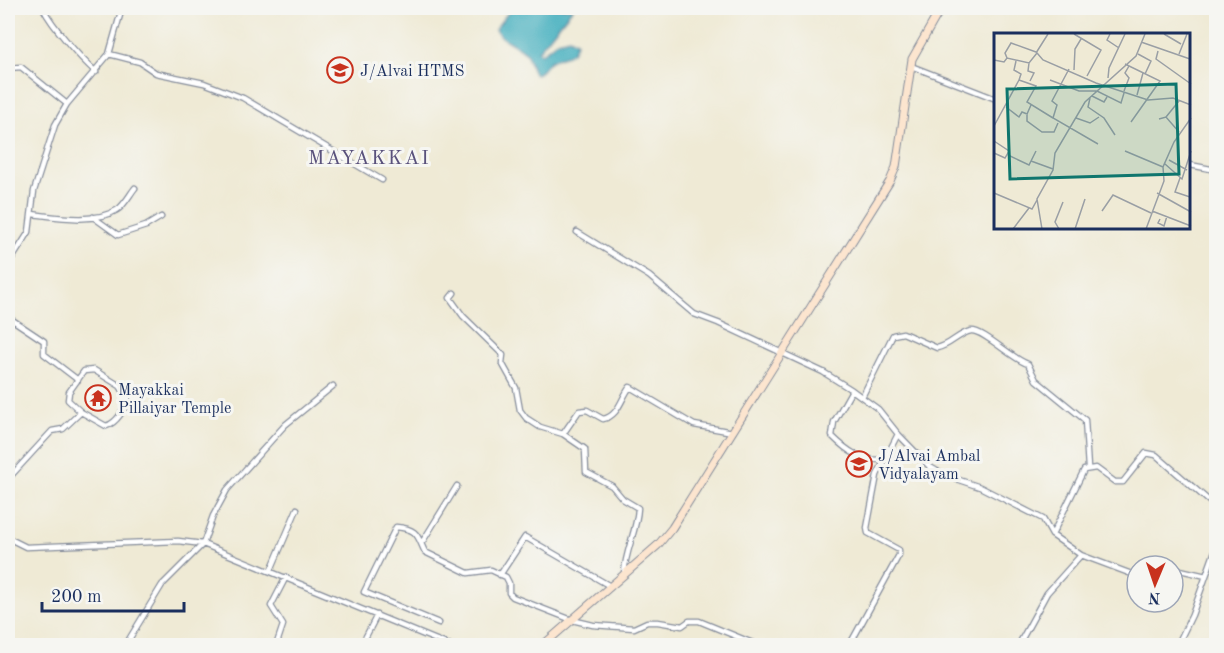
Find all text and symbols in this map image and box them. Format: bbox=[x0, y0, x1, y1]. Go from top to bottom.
inset map bbox=[994, 33, 1191, 230]
school or university icon: J/Alvai HTMS bbox=[325, 55, 355, 85]
place label: J/Alvai HTMS bbox=[360, 64, 464, 80]
district label: MAYAKKAI bbox=[308, 149, 430, 169]
temple icon: Mayakkai Pillaiyar Temple bbox=[83, 383, 113, 413]
place label: Mayakkai Pillaiyar Temple bbox=[118, 383, 231, 417]
school or university icon: J/Alvai Ambal Vidyalayam bbox=[844, 449, 874, 479]
place label: J/Alvai Ambal Vidyalayam bbox=[878, 449, 980, 483]
north arrow bbox=[1125, 554, 1185, 614]
scale bar bbox=[42, 575, 184, 613]
text: 200 m bbox=[51, 588, 102, 606]
text: N bbox=[1147, 589, 1161, 605]

